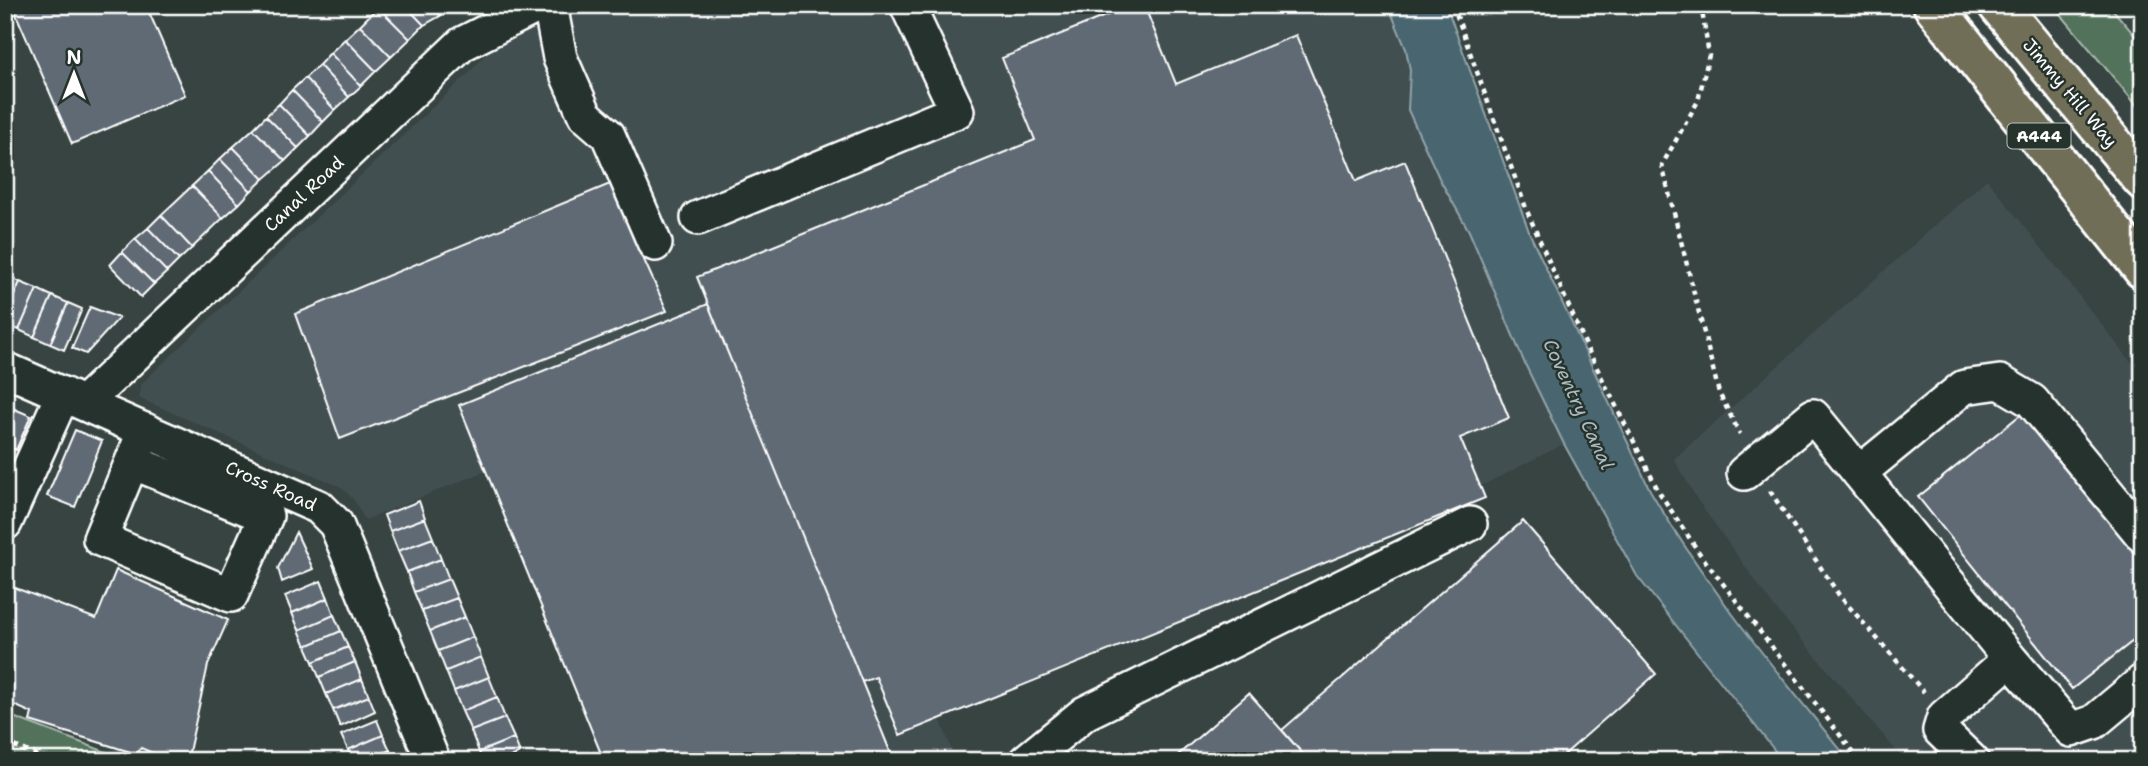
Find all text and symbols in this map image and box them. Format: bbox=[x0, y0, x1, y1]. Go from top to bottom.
street label: Jimmy Hill Way bbox=[2017, 33, 2123, 153]
north arrow bbox=[38, 38, 108, 108]
text: N bbox=[66, 45, 82, 70]
road number: A444 bbox=[2008, 124, 2070, 148]
street label: Canal Road bbox=[259, 151, 349, 237]
water label: Coventry Canal bbox=[1537, 335, 1620, 474]
street label: Cross Road bbox=[222, 455, 320, 517]

